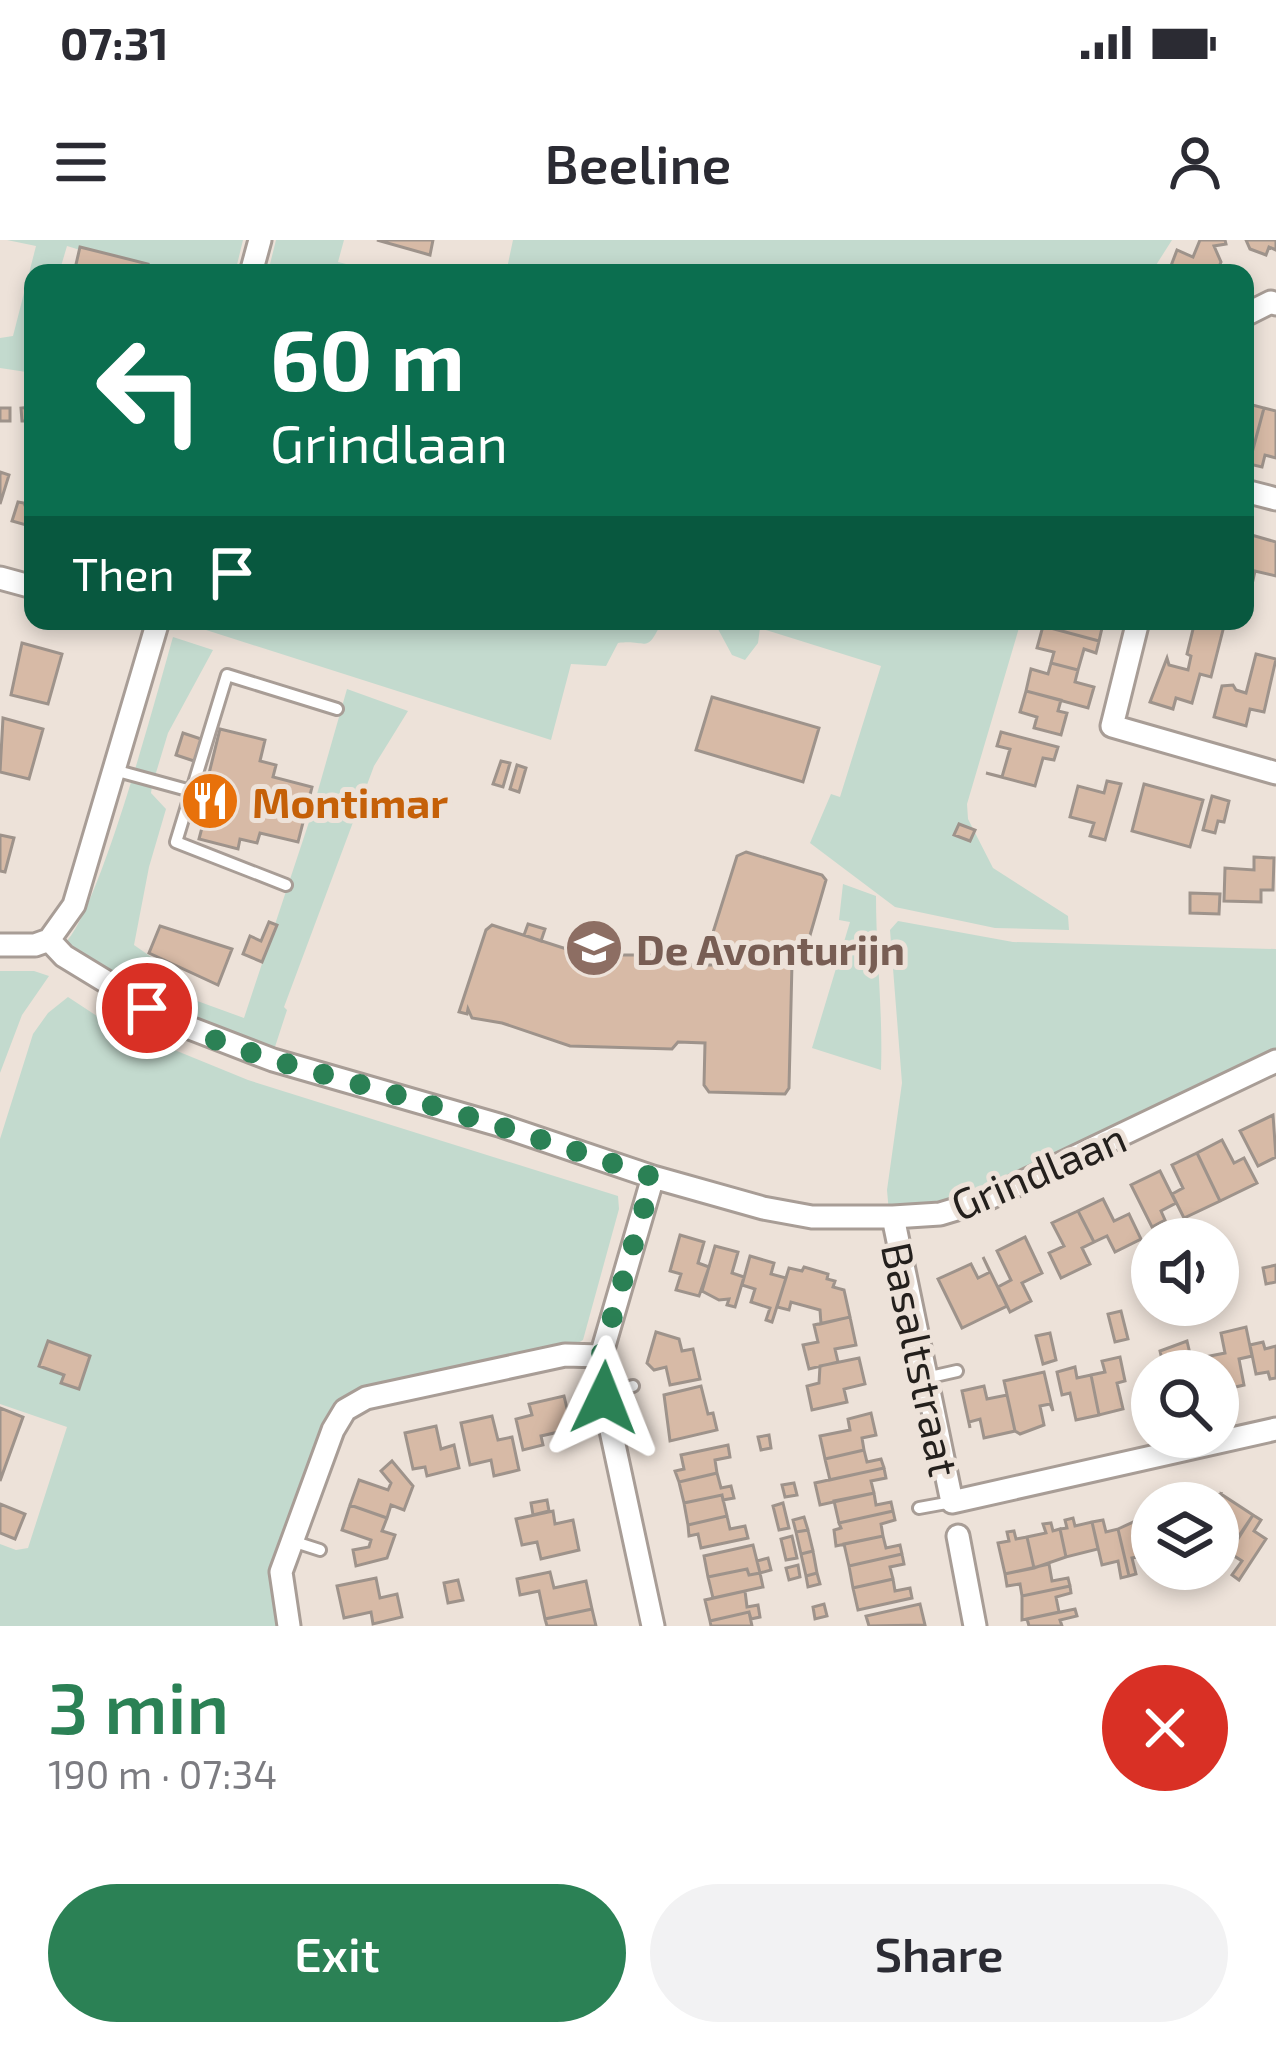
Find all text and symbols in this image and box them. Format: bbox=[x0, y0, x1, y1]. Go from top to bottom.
text: 07:31 bbox=[60, 15, 169, 69]
icon: menu bbox=[48, 129, 114, 195]
icon: person bbox=[1162, 129, 1228, 195]
text: Beeline bbox=[545, 130, 731, 195]
text: 60 m bbox=[270, 307, 465, 408]
icon: left bbox=[72, 312, 228, 468]
text: Grindlaan bbox=[270, 409, 508, 474]
icon: arrive bbox=[199, 540, 265, 606]
text: Then bbox=[72, 546, 175, 600]
restaurant icon: Montimar bbox=[179, 770, 241, 832]
place label: Montimar bbox=[252, 776, 448, 826]
school or university icon: De Avonturijn bbox=[563, 917, 625, 979]
place label: De Avonturijn bbox=[636, 923, 905, 974]
pin bbox=[96, 957, 198, 1059]
icon: arrive bbox=[114, 975, 180, 1041]
street label: Grindlaan bbox=[943, 1111, 1133, 1229]
map controls bbox=[1131, 1218, 1239, 1590]
button: sound bbox=[1131, 1218, 1239, 1326]
street label: Basaltstraat bbox=[873, 1237, 971, 1481]
position arrow bbox=[541, 1335, 667, 1461]
button: search bbox=[1131, 1350, 1239, 1458]
button: layers bbox=[1131, 1482, 1239, 1590]
text: 3 min bbox=[48, 1662, 229, 1748]
button: close bbox=[1102, 1665, 1228, 1791]
text: 190 m · 07:34 bbox=[48, 1750, 277, 1797]
button: Exit bbox=[48, 1884, 626, 2022]
button: Share bbox=[650, 1884, 1228, 2022]

